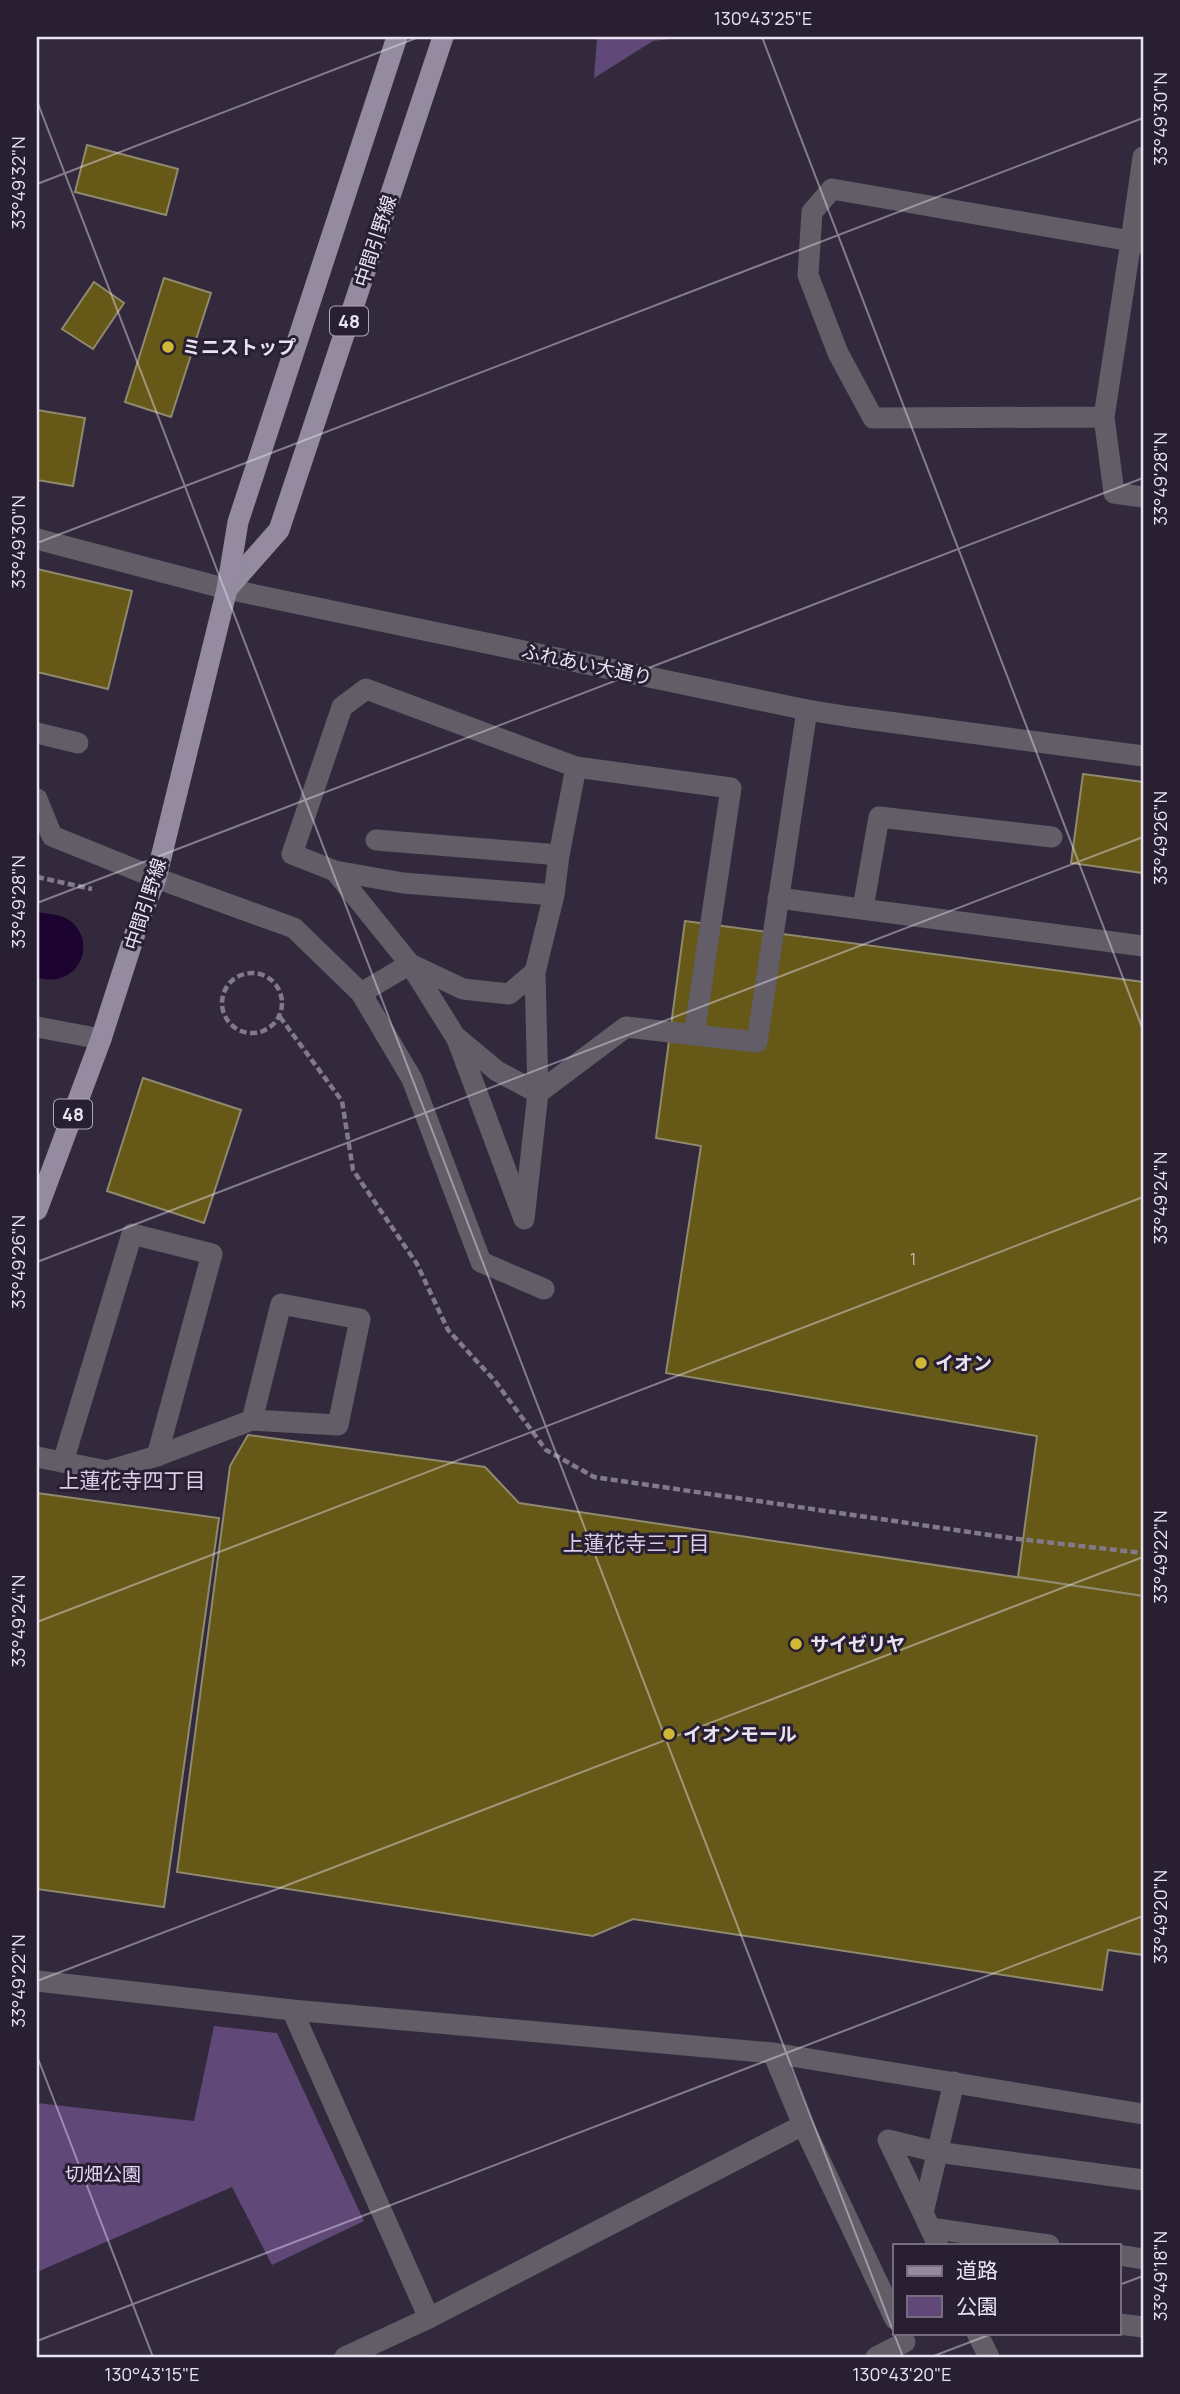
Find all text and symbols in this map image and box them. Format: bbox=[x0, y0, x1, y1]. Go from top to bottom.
text: 130°43'25"E bbox=[714, 6, 812, 30]
text: 33°49'30"N bbox=[1148, 72, 1172, 166]
text: 33°49'32"N bbox=[6, 136, 30, 230]
street label: 中間引野線 bbox=[348, 192, 402, 290]
road number: 48 bbox=[330, 306, 368, 335]
place label: ミニストップ bbox=[182, 334, 296, 360]
marker: ミニストップ bbox=[160, 339, 176, 355]
text: 33°49'28"N bbox=[1148, 432, 1172, 526]
text: 33°49'30"N bbox=[6, 495, 30, 589]
street label: ふれあい大通り bbox=[519, 637, 655, 691]
text: 33°49'26"N bbox=[1148, 791, 1172, 885]
text: 33°49'28"N bbox=[6, 855, 30, 949]
street label: 中間引野線 bbox=[118, 855, 172, 953]
road number: 48 bbox=[54, 1100, 92, 1128]
text: 33°49'24"N bbox=[1148, 1152, 1172, 1244]
text: 33°49'26"N bbox=[6, 1215, 30, 1309]
house number: 1 bbox=[910, 1248, 916, 1270]
place label: イオン bbox=[935, 1350, 992, 1376]
marker: イオン bbox=[913, 1355, 929, 1371]
district label: 上蓮花寺四丁目 bbox=[59, 1466, 206, 1494]
text: 33°49'22"N bbox=[1148, 1510, 1172, 1604]
district label: 上蓮花寺三丁目 bbox=[563, 1529, 710, 1557]
text: 33°49'24"N bbox=[6, 1575, 30, 1667]
place label: サイゼリヤ bbox=[810, 1631, 905, 1657]
marker: サイゼリヤ bbox=[788, 1636, 804, 1652]
place label: イオンモール bbox=[683, 1721, 797, 1747]
marker: イオンモール bbox=[661, 1726, 677, 1742]
text: 33°49'20"N bbox=[1148, 1870, 1172, 1964]
text: 33°49'22"N bbox=[6, 1934, 30, 2028]
park label: 切畑公園 bbox=[65, 2161, 141, 2187]
text: 33°49'18"N bbox=[1148, 2231, 1172, 2321]
legend bbox=[893, 2244, 1120, 2334]
text: 道路 bbox=[956, 2256, 998, 2284]
text: 公園 bbox=[956, 2292, 998, 2320]
text: 130°43'15"E bbox=[104, 2362, 200, 2386]
text: 130°43'20"E bbox=[852, 2362, 952, 2386]

